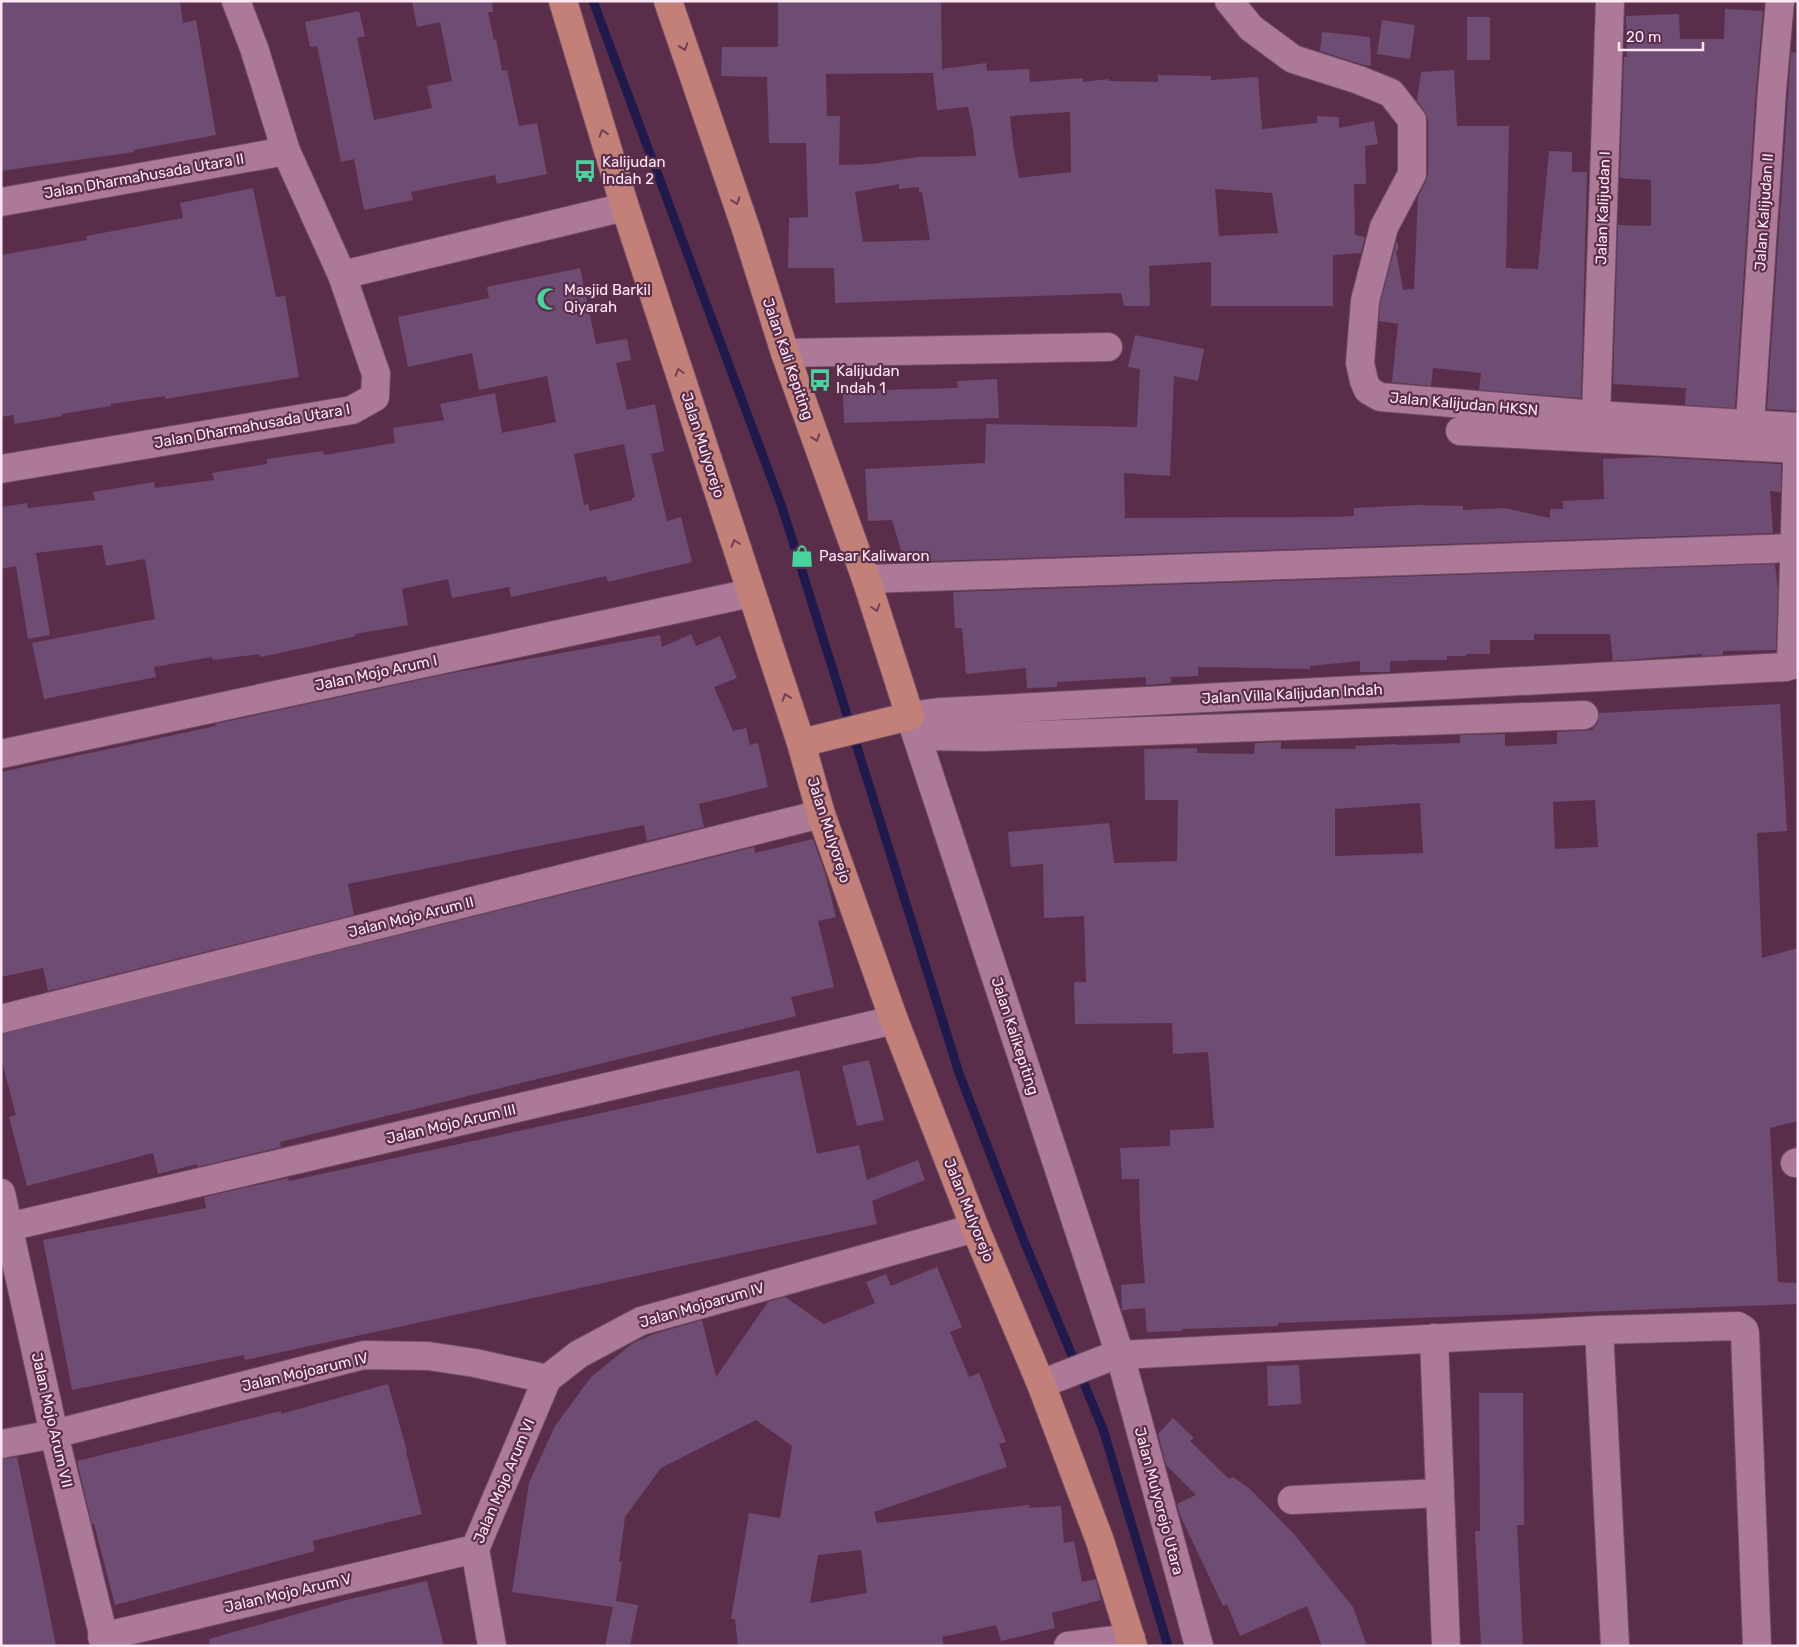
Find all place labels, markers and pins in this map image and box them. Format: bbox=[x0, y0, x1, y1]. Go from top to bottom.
place label: Kalijudan Indah 2 bbox=[602, 153, 666, 188]
bus stop icon: Kalijudan Indah 2 bbox=[572, 158, 598, 184]
place label: Masjid Barkil Qiyarah bbox=[564, 281, 651, 316]
mosque icon: Masjid Barkil Qiyarah bbox=[535, 286, 561, 312]
place label: Kalijudan Indah 1 bbox=[836, 362, 900, 397]
bus stop icon: Kalijudan Indah 1 bbox=[807, 367, 833, 393]
shop icon: Pasar Kaliwaron bbox=[789, 543, 815, 569]
place label: Pasar Kaliwaron bbox=[819, 547, 930, 565]

